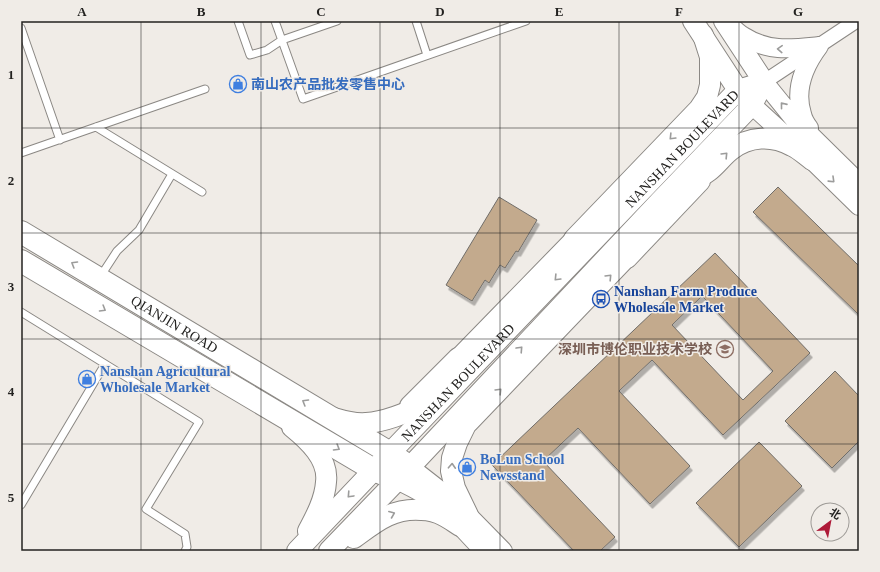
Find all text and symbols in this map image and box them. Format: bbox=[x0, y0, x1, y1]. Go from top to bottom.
text: A bbox=[77, 4, 87, 19]
text: B bbox=[197, 4, 206, 19]
text: C bbox=[316, 4, 326, 19]
text: D bbox=[435, 4, 445, 19]
text: E bbox=[555, 4, 563, 19]
text: F bbox=[675, 4, 683, 19]
text: G bbox=[793, 4, 803, 19]
one-way arrow bbox=[777, 44, 783, 53]
text: 1 bbox=[8, 67, 14, 82]
shop icon: 南山农产品批发零售中心 bbox=[228, 74, 248, 94]
place label: 南山农产品批发零售中心 bbox=[251, 76, 405, 92]
street label: NANSHAN BOULEVARD bbox=[622, 87, 742, 210]
one-way arrow bbox=[780, 102, 787, 109]
one-way arrow bbox=[669, 132, 677, 140]
one-way arrow bbox=[720, 152, 728, 160]
text: 2 bbox=[8, 173, 14, 188]
one-way arrow bbox=[827, 175, 835, 182]
one-way arrow bbox=[71, 261, 78, 268]
one-way arrow bbox=[555, 273, 562, 281]
one-way arrow bbox=[604, 274, 612, 282]
text: 3 bbox=[8, 279, 15, 294]
place label: Nanshan Farm Produce Wholesale Market bbox=[614, 284, 757, 315]
bus stop icon: Nanshan Farm Produce Wholesale Market bbox=[591, 289, 611, 309]
street label: QIANJIN ROAD bbox=[128, 292, 221, 356]
one-way arrow bbox=[99, 305, 106, 312]
street label: NANSHAN BOULEVARD bbox=[398, 321, 517, 444]
school or university icon: 深圳市博伦职业技术学校 bbox=[715, 339, 735, 359]
place label: 深圳市博伦职业技术学校 bbox=[558, 341, 712, 357]
one-way arrow bbox=[516, 346, 523, 354]
place label: Nanshan Agricultural Wholesale Market bbox=[100, 364, 230, 395]
shop icon: Nanshan Agricultural Wholesale Market bbox=[77, 369, 97, 389]
text: 4 bbox=[8, 384, 15, 399]
one-way arrow bbox=[494, 388, 502, 396]
one-way arrow bbox=[302, 400, 309, 407]
one-way arrow bbox=[333, 443, 340, 450]
place label: BoLun School Newsstand bbox=[480, 452, 565, 483]
shop icon: BoLun School Newsstand bbox=[457, 457, 477, 477]
one-way arrow bbox=[448, 463, 456, 469]
text: 5 bbox=[8, 490, 15, 505]
one-way arrow bbox=[348, 490, 355, 497]
north arrow bbox=[810, 502, 850, 542]
text: 北 bbox=[827, 506, 843, 522]
one-way arrow bbox=[389, 510, 396, 518]

